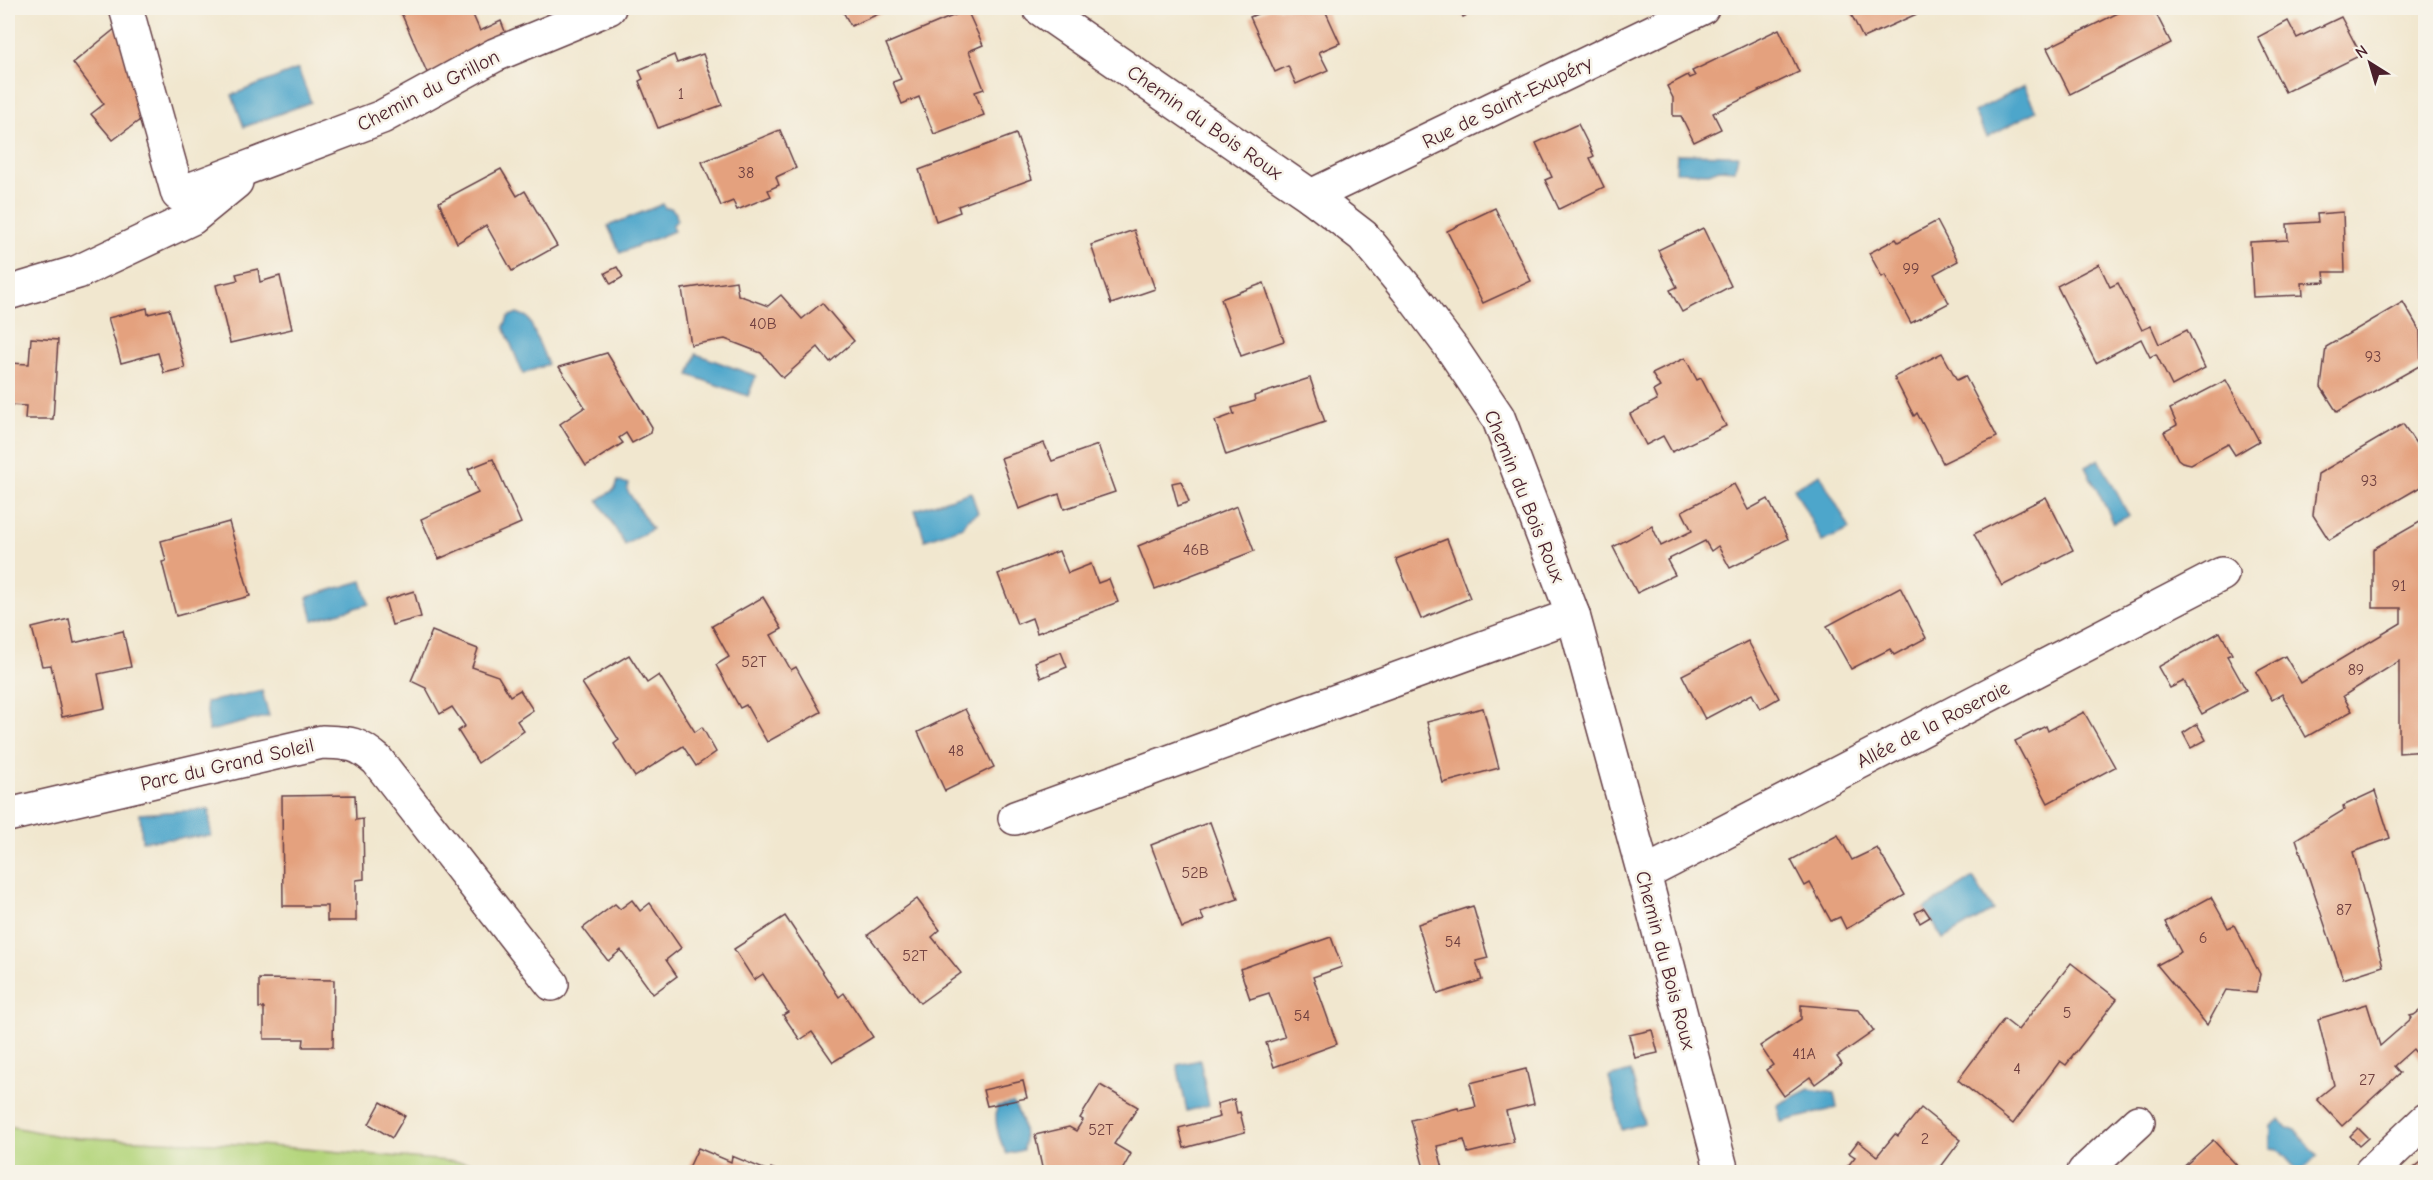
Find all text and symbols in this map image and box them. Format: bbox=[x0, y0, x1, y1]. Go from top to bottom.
north arrow bbox=[2340, 33, 2400, 93]
text: N bbox=[2352, 41, 2371, 62]
street label: Chemin du Grillon bbox=[353, 45, 503, 136]
street label: Rue de Saint-Exupéry bbox=[1419, 51, 1596, 154]
street label: Chemin du Bois Roux bbox=[1123, 60, 1287, 185]
house number: 1 bbox=[678, 85, 684, 103]
house number: 38 bbox=[738, 164, 754, 182]
house number: 99 bbox=[1903, 260, 1920, 278]
house number: 40B bbox=[749, 315, 777, 333]
house number: 93 bbox=[2365, 348, 2381, 366]
street label: Chemin du Bois Roux bbox=[1479, 407, 1570, 586]
house number: 93 bbox=[2361, 472, 2377, 490]
house number: 46B bbox=[1183, 541, 1209, 559]
house number: 91 bbox=[2392, 577, 2406, 595]
house number: 52T bbox=[741, 653, 767, 671]
house number: 89 bbox=[2348, 661, 2364, 679]
street label: Allée de la Roseraie bbox=[1853, 676, 2014, 773]
street label: Parc du Grand Soleil bbox=[138, 733, 316, 796]
house number: 48 bbox=[948, 742, 964, 760]
house number: 52B bbox=[1182, 864, 1209, 882]
street label: Chemin du Bois Roux bbox=[1631, 868, 1701, 1052]
house number: 87 bbox=[2336, 901, 2352, 919]
house number: 6 bbox=[2199, 929, 2207, 947]
house number: 54 bbox=[1445, 933, 1461, 951]
house number: 52T bbox=[902, 947, 928, 965]
house number: 5 bbox=[2063, 1004, 2071, 1022]
house number: 54 bbox=[1294, 1007, 1310, 1025]
house number: 41A bbox=[1792, 1045, 1816, 1063]
house number: 4 bbox=[2013, 1060, 2021, 1078]
house number: 27 bbox=[2359, 1071, 2375, 1089]
house number: 52T bbox=[1088, 1121, 1114, 1139]
house number: 2 bbox=[1921, 1130, 1929, 1148]

